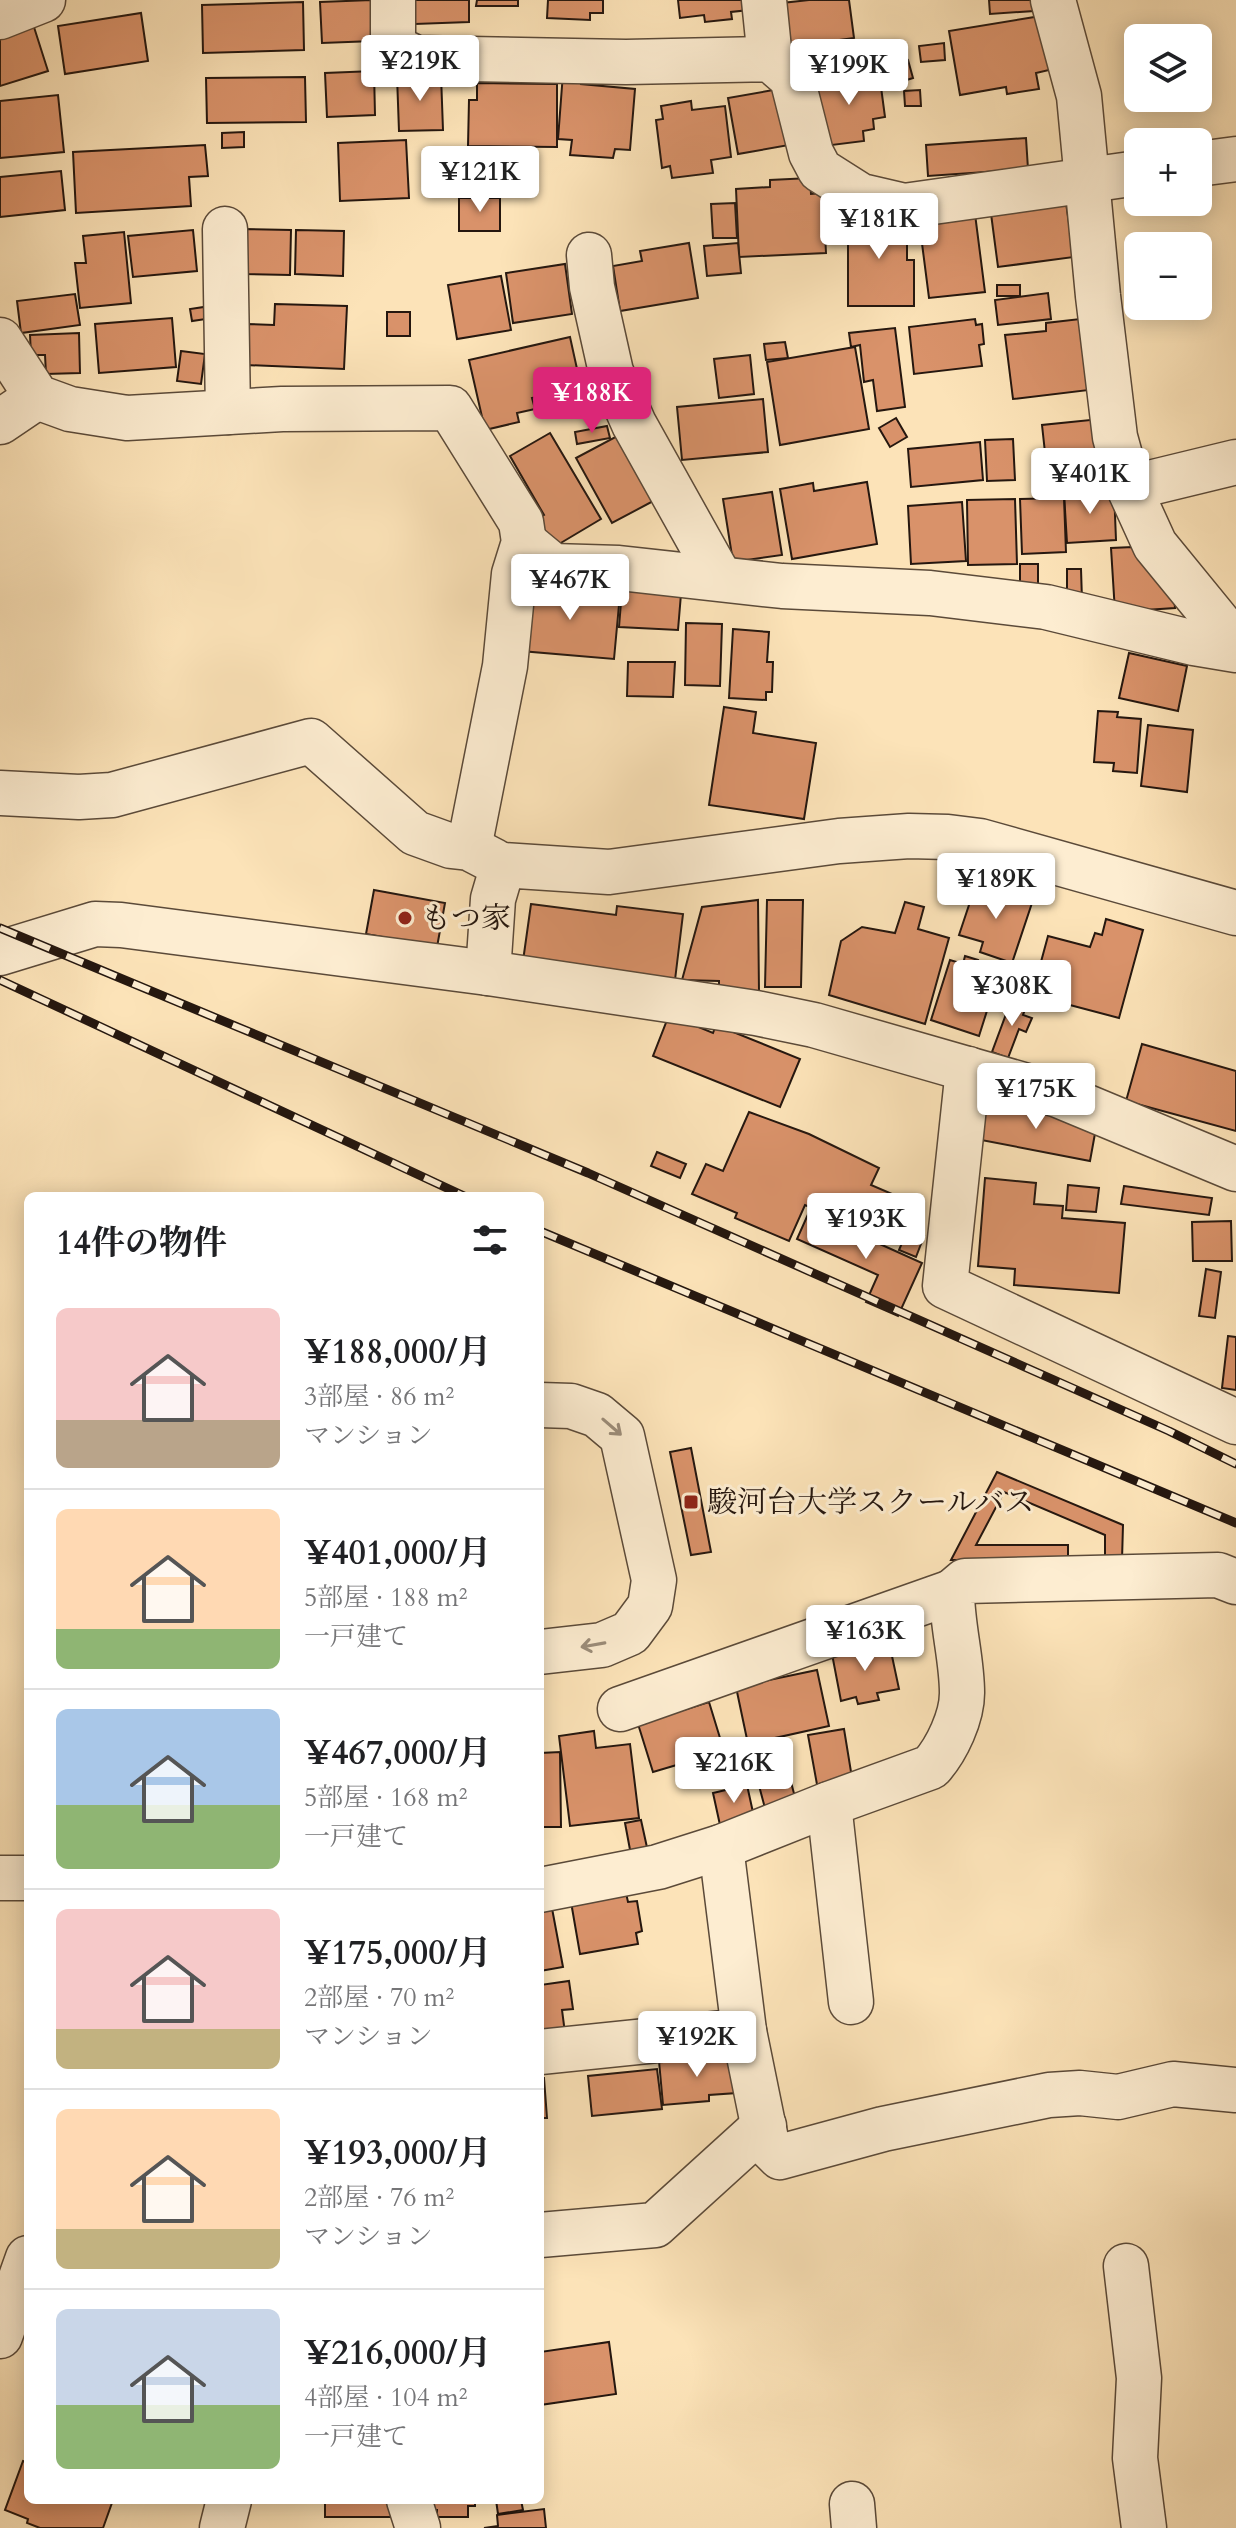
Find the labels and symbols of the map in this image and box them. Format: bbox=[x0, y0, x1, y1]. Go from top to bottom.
pin: ¥219K bbox=[364, 35, 476, 103]
pin: ¥199K bbox=[793, 39, 905, 107]
pin: ¥121K bbox=[424, 146, 536, 214]
pin: ¥181K bbox=[823, 193, 935, 261]
pin: ¥188K bbox=[536, 367, 648, 435]
pin: ¥401K bbox=[1034, 448, 1146, 516]
pin: ¥467K bbox=[514, 554, 626, 622]
pin: ¥189K bbox=[940, 853, 1052, 921]
place label: もつ家 bbox=[421, 898, 511, 939]
marker: もつ家 bbox=[396, 909, 414, 927]
pin: ¥308K bbox=[956, 960, 1068, 1028]
pin: ¥175K bbox=[980, 1063, 1092, 1131]
pin: ¥193K bbox=[810, 1193, 922, 1261]
one-way arrow bbox=[601, 1418, 621, 1436]
place label: 駿河台大学スクールバス bbox=[707, 1482, 1034, 1523]
marker: 駿河台大学スクールバス bbox=[682, 1493, 700, 1511]
pin: ¥163K bbox=[809, 1605, 921, 1673]
one-way arrow bbox=[581, 1639, 606, 1654]
pin: ¥216K bbox=[678, 1737, 790, 1805]
pin: ¥192K bbox=[641, 2011, 753, 2079]

